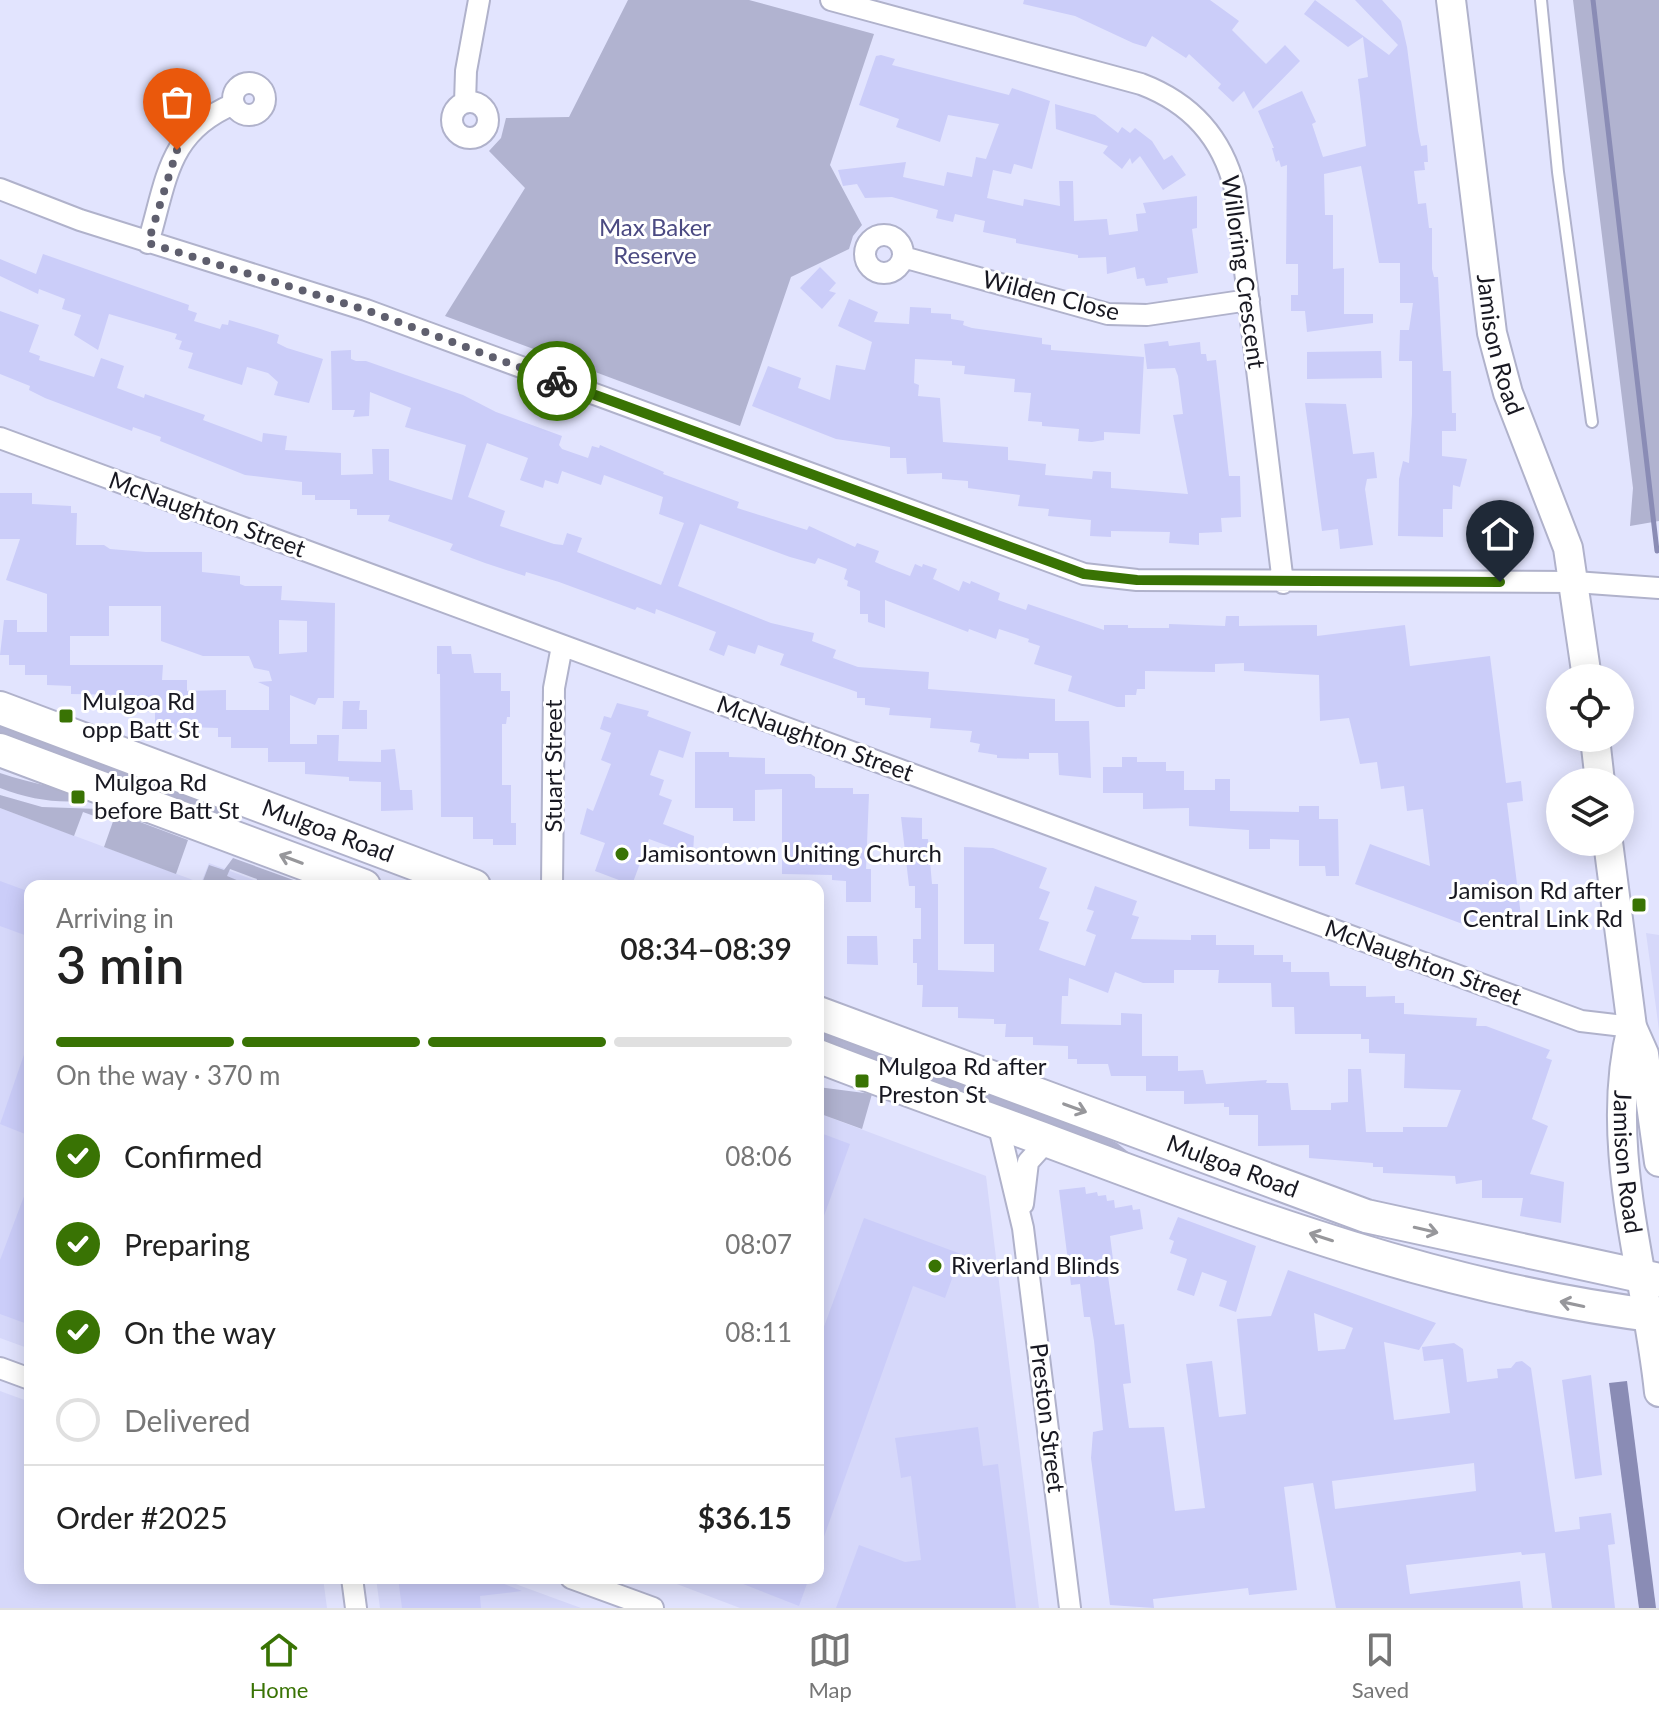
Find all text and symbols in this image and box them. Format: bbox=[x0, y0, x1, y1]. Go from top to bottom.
pin bbox=[143, 68, 211, 150]
icon: bag bbox=[155, 80, 199, 124]
street label: Willoring Crescent bbox=[1217, 173, 1272, 371]
park label: Max Baker Reserve bbox=[599, 212, 711, 269]
street label: Wilden Close bbox=[980, 264, 1123, 326]
street label: Jamison Road bbox=[1472, 272, 1531, 419]
courier bbox=[517, 341, 597, 421]
icon: bike bbox=[535, 359, 579, 403]
street label: McNaughton Street bbox=[105, 465, 310, 563]
pin bbox=[1466, 500, 1534, 582]
icon: home bbox=[1478, 512, 1522, 556]
map controls bbox=[1546, 664, 1634, 856]
button: locate bbox=[1546, 664, 1634, 752]
place label: Mulgoa Rd opp Batt St bbox=[82, 686, 200, 743]
street label: McNaughton Street bbox=[713, 689, 918, 787]
street label: Stuart Street bbox=[538, 699, 567, 833]
marker: Mulgoa Rd opp Batt St bbox=[57, 707, 75, 725]
place label: Mulgoa Rd before Batt St bbox=[94, 767, 240, 824]
button: layers bbox=[1546, 768, 1634, 856]
marker: Mulgoa Rd before Batt St bbox=[69, 788, 87, 806]
street label: Mulgoa Road bbox=[258, 792, 398, 868]
place label: Jamisontown Uniting Church bbox=[638, 838, 942, 867]
marker: Jamisontown Uniting Church bbox=[613, 845, 631, 863]
one-way arrow bbox=[279, 851, 304, 865]
place label: Jamison Rd after Central Link Rd bbox=[1449, 875, 1623, 932]
marker: Jamison Rd after Central Link Rd bbox=[1630, 896, 1648, 914]
text: Arriving in bbox=[56, 902, 174, 934]
street label: McNaughton Street bbox=[1321, 913, 1526, 1011]
text: 08:34–08:39 bbox=[620, 930, 792, 966]
text: 3 min bbox=[56, 933, 184, 995]
place label: Mulgoa Rd after Preston St bbox=[878, 1051, 1047, 1108]
text: On the way · 370 m bbox=[56, 1059, 280, 1091]
marker: Mulgoa Rd after Preston St bbox=[853, 1072, 871, 1090]
street label: Jamison Road bbox=[1609, 1090, 1649, 1236]
one-way arrow bbox=[1062, 1102, 1087, 1116]
street label: Mulgoa Road bbox=[1163, 1127, 1303, 1203]
icon: check bbox=[56, 1134, 100, 1178]
text: Confirmed bbox=[124, 1138, 263, 1174]
text: 08:06 bbox=[725, 1140, 792, 1172]
icon: check bbox=[56, 1222, 100, 1266]
one-way arrow bbox=[1413, 1223, 1439, 1238]
text: Preparing bbox=[124, 1226, 250, 1262]
text: 08:07 bbox=[725, 1228, 792, 1260]
one-way arrow bbox=[1308, 1229, 1333, 1244]
place label: Riverland Blinds bbox=[951, 1250, 1120, 1279]
marker: Riverland Blinds bbox=[926, 1257, 944, 1275]
one-way arrow bbox=[1559, 1296, 1585, 1311]
icon: check bbox=[56, 1310, 100, 1354]
text: On the way bbox=[124, 1314, 276, 1350]
text: 08:11 bbox=[725, 1316, 792, 1348]
street label: Preston Street bbox=[1025, 1341, 1072, 1495]
text: Delivered bbox=[124, 1402, 251, 1438]
text: Order #2025 bbox=[56, 1499, 228, 1535]
text: $36.15 bbox=[698, 1499, 792, 1535]
tab: Home bbox=[250, 1628, 308, 1703]
tab: Map bbox=[808, 1628, 852, 1703]
tab: Saved bbox=[1352, 1628, 1409, 1703]

